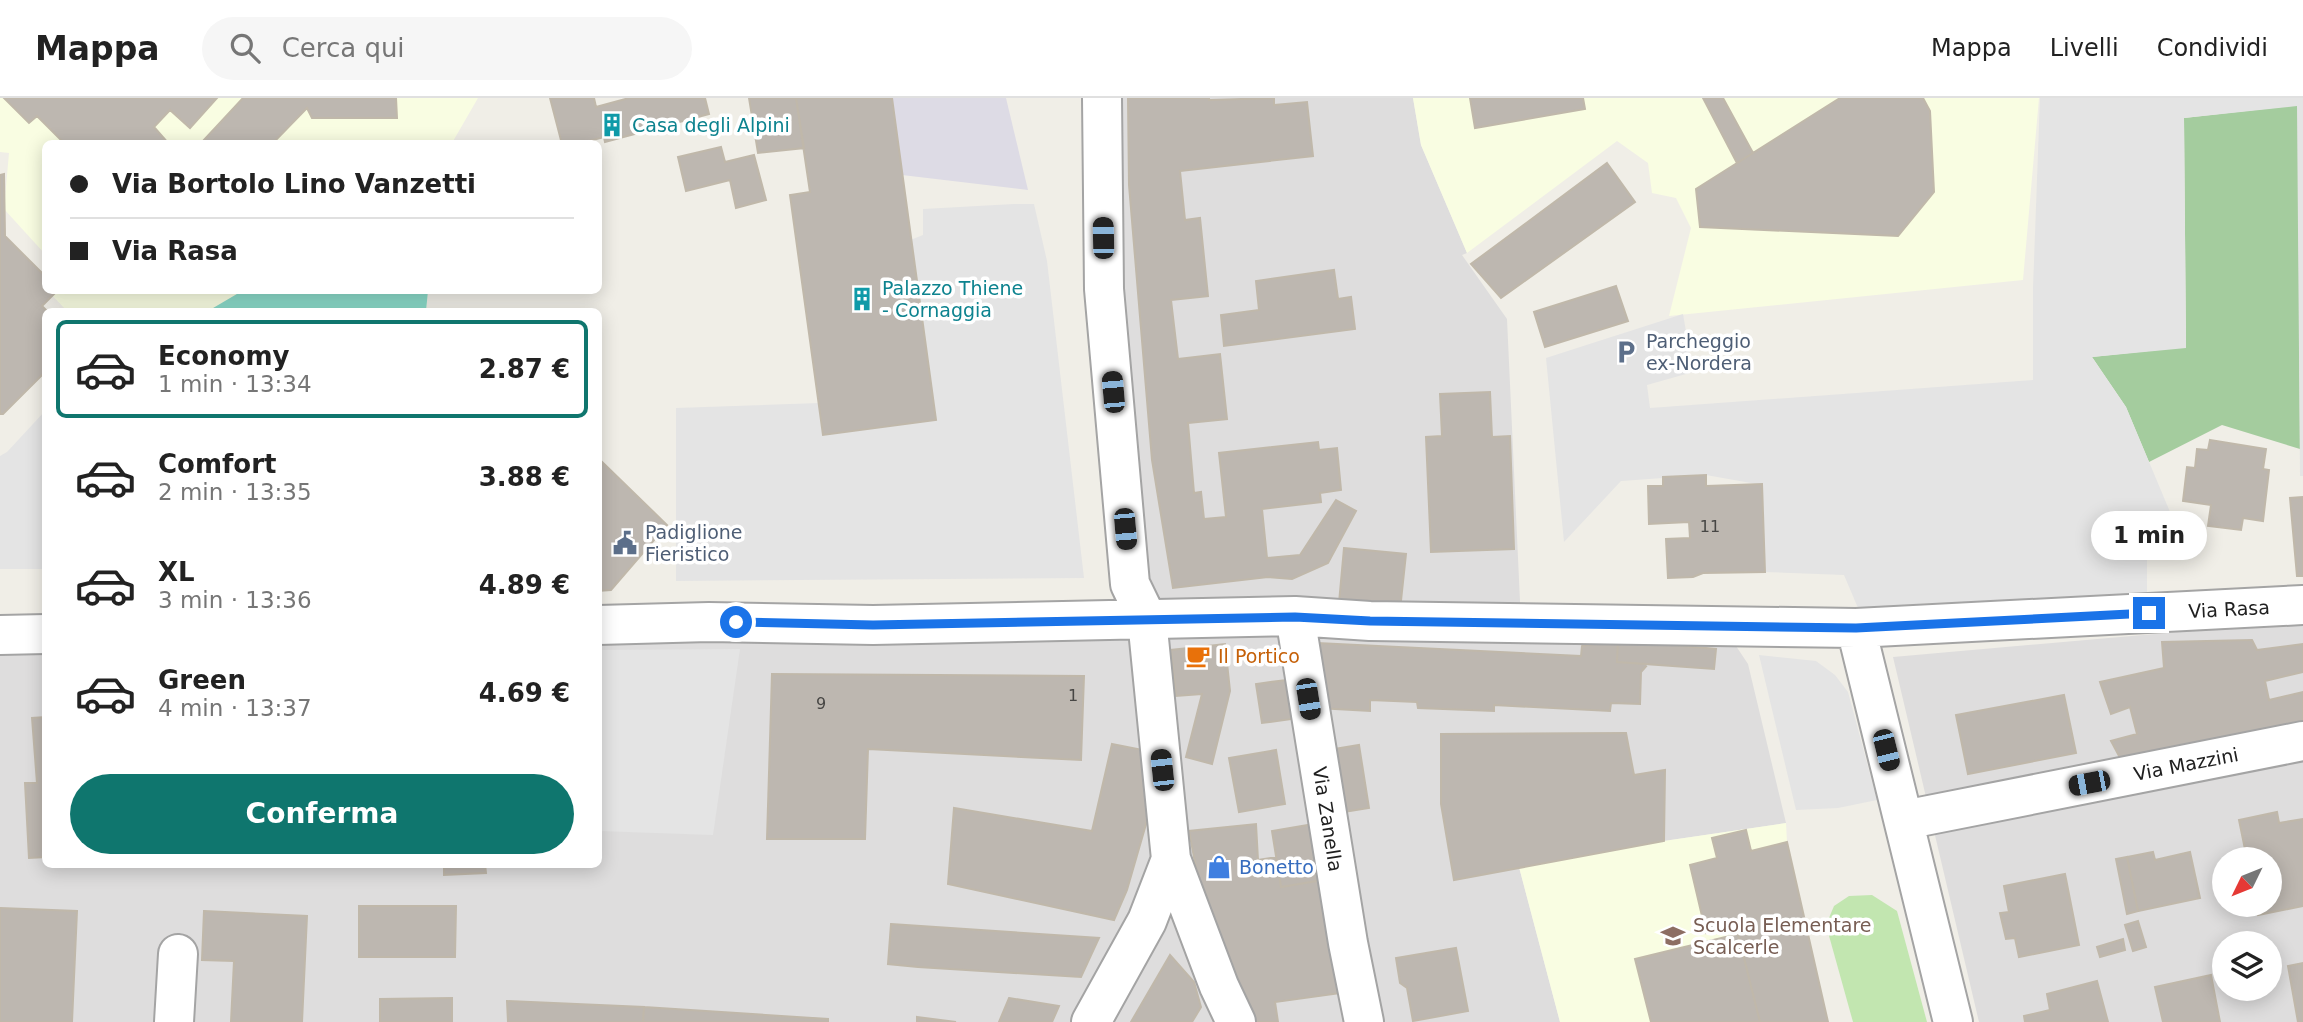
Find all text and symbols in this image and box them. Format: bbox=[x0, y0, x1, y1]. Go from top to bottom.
search box bbox=[202, 17, 692, 80]
text: Mappa bbox=[35, 29, 160, 68]
icon: search bbox=[226, 29, 264, 67]
text: Cerca qui bbox=[282, 33, 405, 63]
text: Mappa bbox=[1931, 34, 2012, 62]
text: Livelli bbox=[2050, 34, 2119, 62]
text: Condividi bbox=[2157, 34, 2268, 62]
building icon: Casa degli Alpini bbox=[598, 111, 626, 139]
place label: Casa degli Alpini bbox=[632, 114, 790, 136]
text: Via Bortolo Lino Vanzetti bbox=[112, 169, 476, 199]
car bbox=[1093, 217, 1114, 259]
text: Via Rasa bbox=[112, 236, 238, 266]
place label: Palazzo Thiene - Cornaggia bbox=[882, 277, 1023, 321]
building icon: Palazzo Thiene - Cornaggia bbox=[848, 285, 876, 313]
place label: Parcheggio ex-Nordera bbox=[1646, 330, 1752, 374]
icon: car bbox=[74, 338, 137, 401]
parking icon: Parcheggio ex-Nordera bbox=[1612, 338, 1640, 366]
text: Economy bbox=[158, 341, 289, 371]
text: 2.87 € bbox=[479, 354, 570, 384]
car bbox=[1101, 370, 1126, 414]
text: 1 min · 13:34 bbox=[158, 371, 312, 397]
icon: car bbox=[74, 446, 137, 509]
text: Comfort bbox=[158, 449, 276, 479]
text: 3.88 € bbox=[479, 462, 570, 492]
text: 2 min · 13:35 bbox=[158, 479, 312, 505]
car bbox=[1113, 507, 1138, 551]
callout: 1 min bbox=[2091, 512, 2207, 560]
house number: 11 bbox=[1700, 517, 1720, 536]
place label: Padiglione Fieristico bbox=[645, 521, 743, 565]
text: 1 min bbox=[2113, 522, 2185, 548]
public building icon: Padiglione Fieristico bbox=[611, 529, 639, 557]
icon: car bbox=[74, 554, 137, 617]
text: XL bbox=[158, 557, 195, 587]
text: 4.89 € bbox=[479, 570, 570, 600]
text: 3 min · 13:36 bbox=[158, 587, 312, 613]
street label: Via Rasa bbox=[2188, 596, 2270, 622]
route end bbox=[2133, 597, 2165, 629]
route start bbox=[720, 606, 752, 638]
cafe icon: Il Portico bbox=[1184, 642, 1212, 670]
place label: Il Portico bbox=[1218, 645, 1300, 667]
icon: car bbox=[74, 662, 137, 725]
text: Green bbox=[158, 665, 246, 695]
car bbox=[1295, 677, 1322, 721]
text: 4.69 € bbox=[479, 678, 570, 708]
house number: 1 bbox=[1068, 686, 1078, 705]
house number: 9 bbox=[816, 694, 826, 713]
text: 4 min · 13:37 bbox=[158, 695, 312, 721]
car bbox=[1871, 727, 1902, 773]
street label: Via Mazzini bbox=[2132, 743, 2240, 785]
car bbox=[1150, 748, 1175, 792]
street label: Via Zanella bbox=[1309, 765, 1347, 873]
car bbox=[2067, 769, 2112, 797]
button: Conferma bbox=[70, 774, 574, 854]
north arrow bbox=[2212, 847, 2282, 917]
map controls bbox=[2212, 847, 2282, 1001]
shop icon: Bonetto bbox=[1205, 853, 1233, 881]
place label: Bonetto bbox=[1239, 856, 1314, 878]
place label: Scuola Elementare Scalcerle bbox=[1693, 914, 1872, 958]
school or university icon: Scuola Elementare Scalcerle bbox=[1659, 922, 1687, 950]
button: layers bbox=[2212, 931, 2282, 1001]

